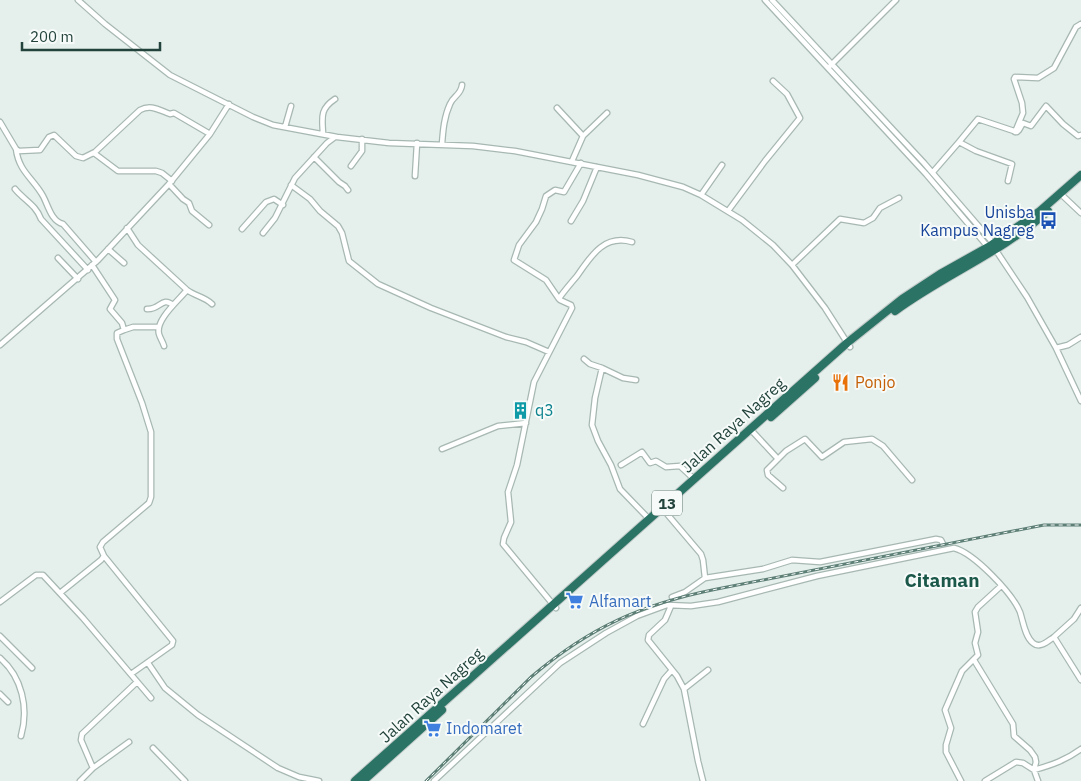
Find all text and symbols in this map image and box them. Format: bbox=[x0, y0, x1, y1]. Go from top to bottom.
scale bar bbox=[22, 20, 160, 52]
text: 200 m bbox=[30, 27, 74, 46]
place label: Unisba Kampus Nagreg bbox=[920, 202, 1035, 240]
bus stop icon: Unisba Kampus Nagreg bbox=[1038, 211, 1058, 231]
restaurant icon: Ponjo bbox=[831, 372, 851, 392]
place label: Ponjo bbox=[855, 372, 895, 392]
street label: Jalan Raya Nagreg bbox=[677, 373, 789, 477]
building icon: q3 bbox=[511, 400, 531, 420]
place label: q3 bbox=[535, 400, 554, 420]
road number: 13 bbox=[652, 490, 682, 516]
district label: Citaman bbox=[904, 568, 980, 592]
supermarket icon: Alfamart bbox=[565, 591, 585, 611]
place label: Alfamart bbox=[589, 591, 651, 611]
street label: Jalan Raya Nagreg bbox=[375, 643, 487, 747]
supermarket icon: Indomaret bbox=[422, 718, 442, 738]
place label: Indomaret bbox=[446, 718, 522, 738]

